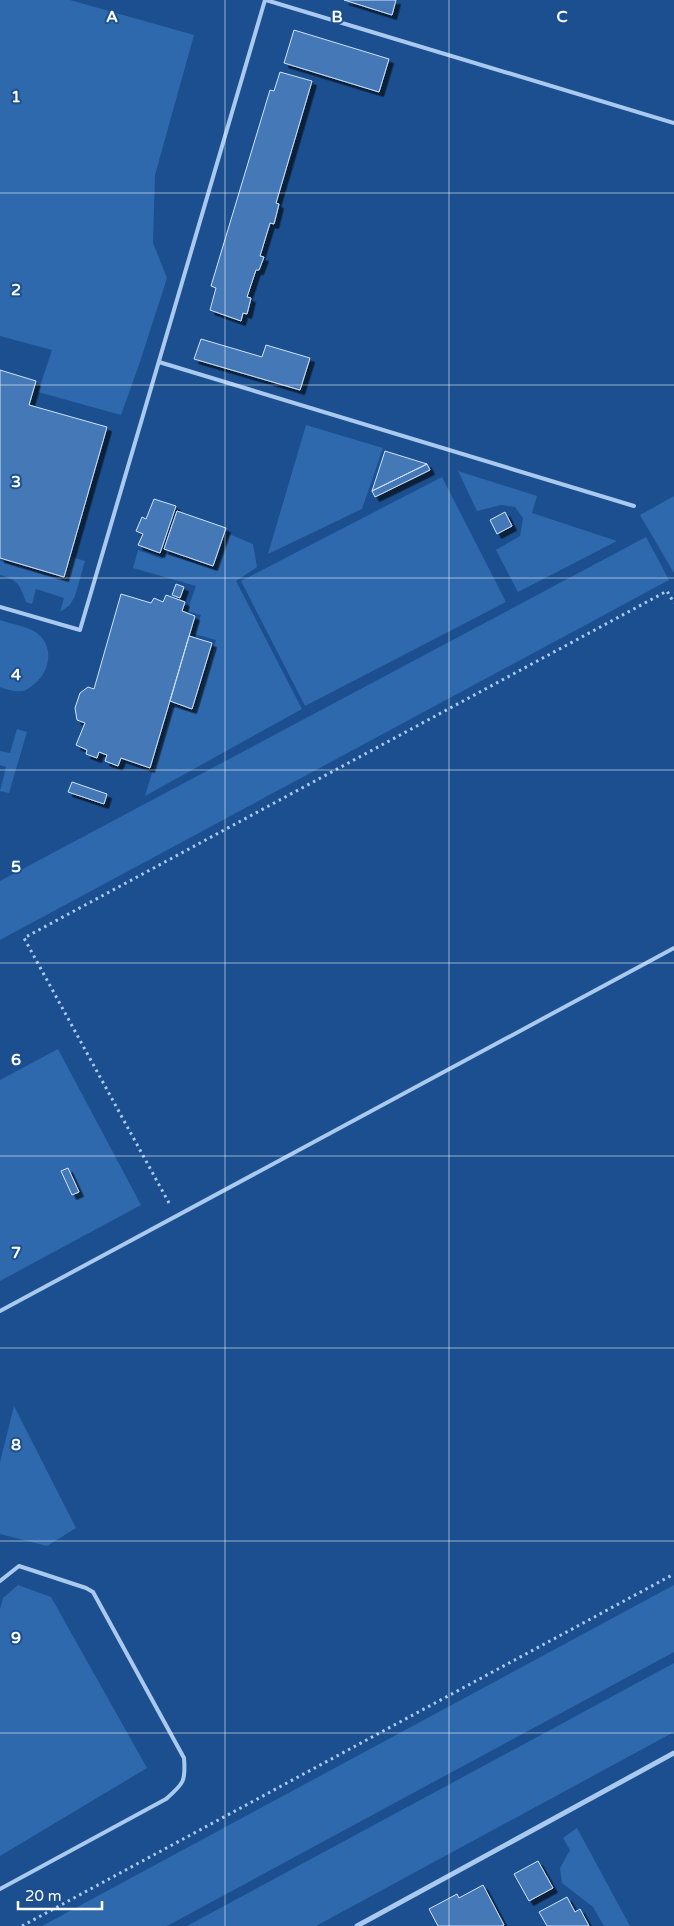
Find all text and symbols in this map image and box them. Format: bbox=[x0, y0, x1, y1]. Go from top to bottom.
text: A bbox=[106, 7, 118, 27]
text: B bbox=[331, 7, 343, 27]
text: C bbox=[556, 7, 568, 27]
text: 1 bbox=[11, 87, 21, 107]
text: 2 bbox=[11, 280, 21, 300]
text: 3 bbox=[11, 472, 21, 492]
text: 4 bbox=[11, 665, 21, 685]
text: 5 bbox=[11, 857, 21, 877]
text: 6 bbox=[11, 1050, 21, 1070]
text: 7 bbox=[11, 1243, 21, 1263]
text: 8 bbox=[11, 1435, 21, 1455]
text: 9 bbox=[11, 1628, 21, 1648]
scale bar bbox=[18, 1878, 101, 1910]
text: 20 m bbox=[25, 1887, 62, 1905]

